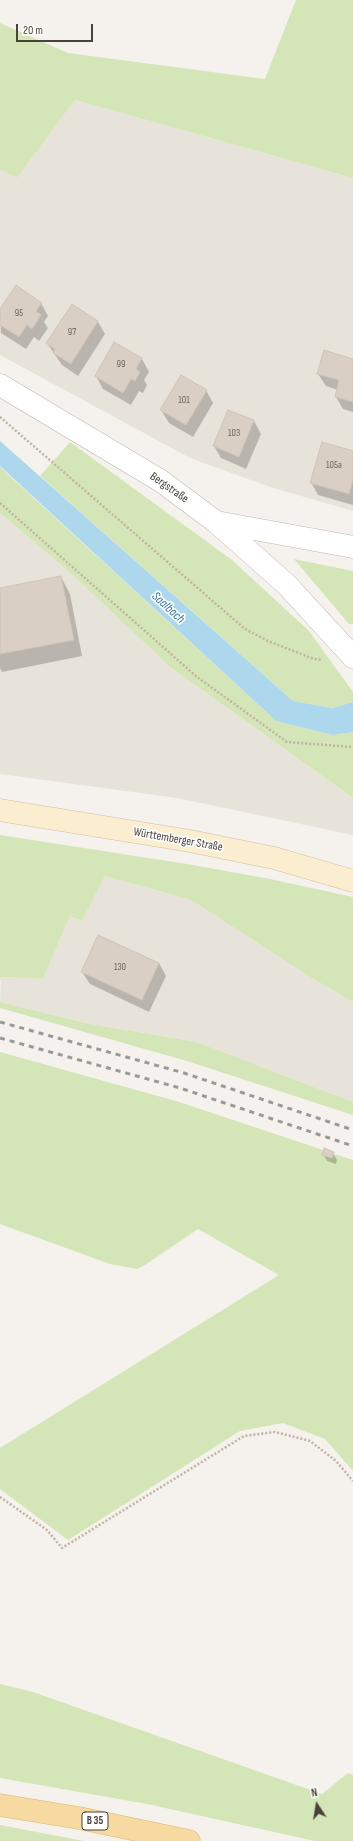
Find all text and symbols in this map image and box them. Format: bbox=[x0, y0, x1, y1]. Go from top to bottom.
scale bar bbox=[18, 16, 95, 42]
text: 20 m bbox=[23, 23, 43, 38]
house number: 95 bbox=[15, 307, 23, 319]
house number: 97 bbox=[68, 326, 76, 338]
house number: 99 bbox=[117, 358, 125, 370]
house number: 101 bbox=[178, 394, 190, 406]
house number: 103 bbox=[228, 427, 240, 439]
house number: 105a bbox=[326, 459, 342, 471]
street label: Bergstraße bbox=[147, 470, 191, 506]
water label: Saalbach bbox=[148, 589, 188, 627]
street label: Württemberger Straße bbox=[132, 825, 224, 855]
house number: 130 bbox=[114, 961, 126, 973]
north arrow bbox=[297, 1785, 337, 1825]
text: N bbox=[310, 1786, 319, 1800]
road number: B 35 bbox=[82, 1812, 108, 1830]

